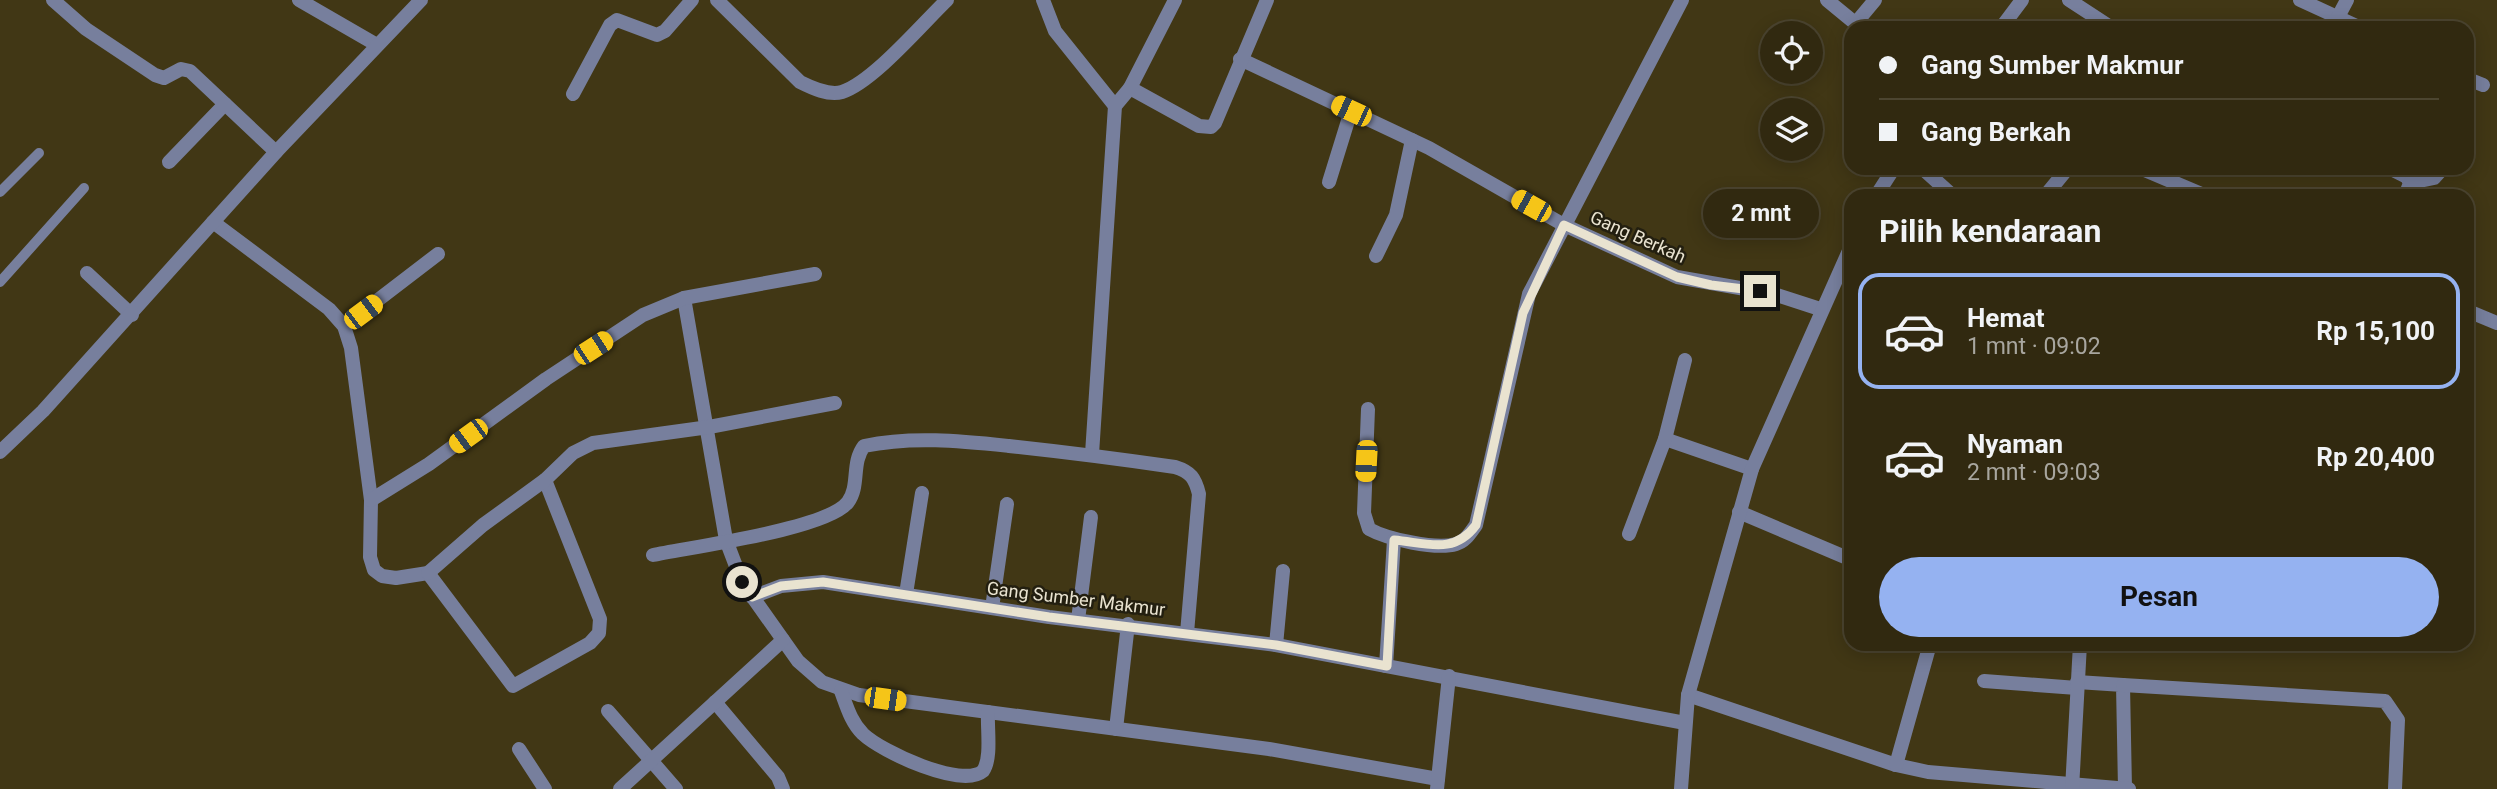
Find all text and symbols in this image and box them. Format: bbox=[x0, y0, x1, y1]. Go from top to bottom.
map controls bbox=[1760, 21, 1823, 161]
button: locate bbox=[1760, 21, 1823, 84]
text: Gang Sumber Makmur bbox=[1921, 50, 2183, 80]
car bbox=[1328, 93, 1375, 129]
button: layers bbox=[1760, 98, 1823, 161]
text: Gang Berkah bbox=[1921, 117, 2071, 147]
car bbox=[1508, 187, 1555, 225]
callout: 2 mnt bbox=[1702, 190, 1818, 238]
text: 2 mnt bbox=[1731, 200, 1791, 227]
street label: Gang Berkah bbox=[1587, 206, 1689, 267]
text: Pilih kendaraan bbox=[1879, 212, 2101, 250]
route end bbox=[1744, 275, 1776, 307]
car bbox=[340, 291, 387, 333]
icon: car bbox=[1883, 300, 1946, 363]
text: Hemat bbox=[1967, 303, 2045, 333]
text: Rp 15,100 bbox=[2316, 316, 2435, 346]
car bbox=[570, 328, 617, 368]
text: 1 mnt · 09:02 bbox=[1967, 333, 2101, 360]
car bbox=[445, 415, 492, 457]
icon: car bbox=[1883, 426, 1946, 489]
text: Nyaman bbox=[1967, 429, 2063, 459]
car bbox=[1355, 439, 1378, 483]
text: Rp 20,400 bbox=[2316, 442, 2435, 472]
text: 2 mnt · 09:03 bbox=[1967, 459, 2101, 486]
button: Pesan bbox=[1879, 557, 2439, 637]
route start bbox=[726, 566, 758, 598]
street label: Gang Sumber Makmur bbox=[986, 577, 1166, 620]
car bbox=[863, 686, 908, 712]

